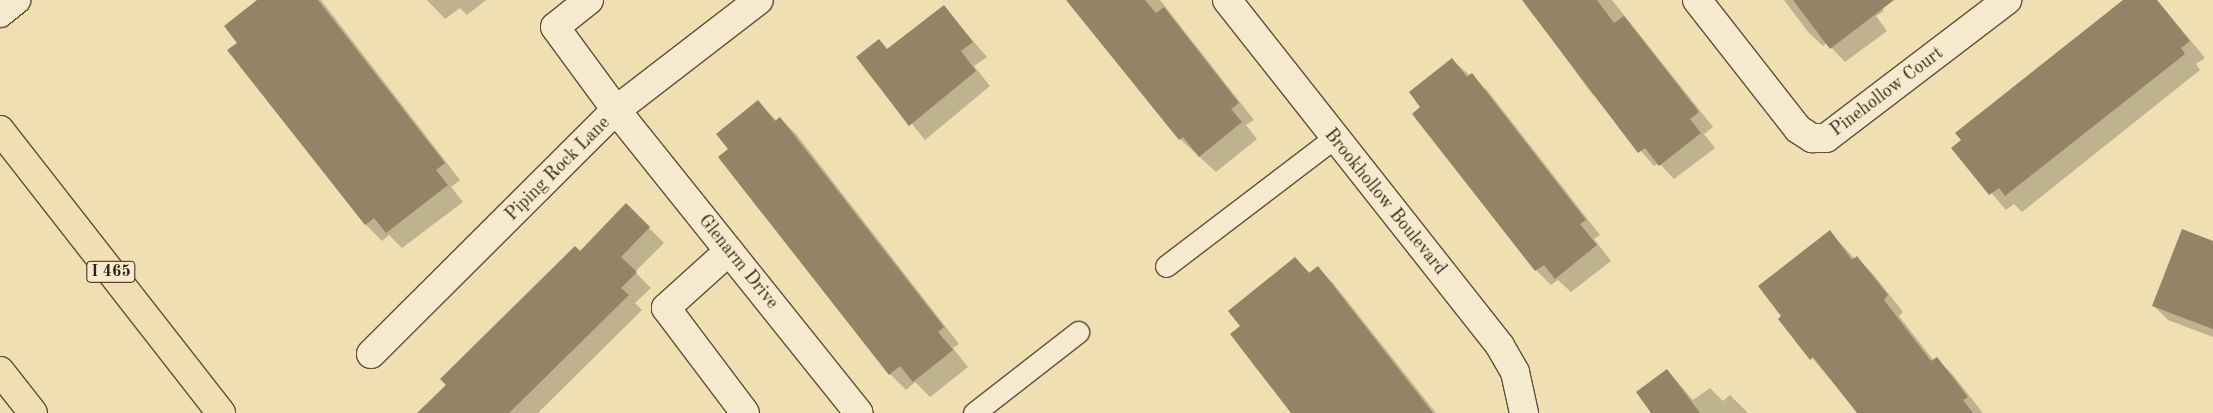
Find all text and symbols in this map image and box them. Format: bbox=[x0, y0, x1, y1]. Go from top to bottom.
street label: Pinehollow Court bbox=[1826, 43, 1948, 141]
street label: Piping Rock Lane bbox=[501, 112, 615, 226]
street label: Brookhollow Boulevard bbox=[1319, 125, 1451, 279]
street label: Glenarm Drive bbox=[694, 211, 782, 313]
road number: I 465 bbox=[86, 258, 136, 286]

